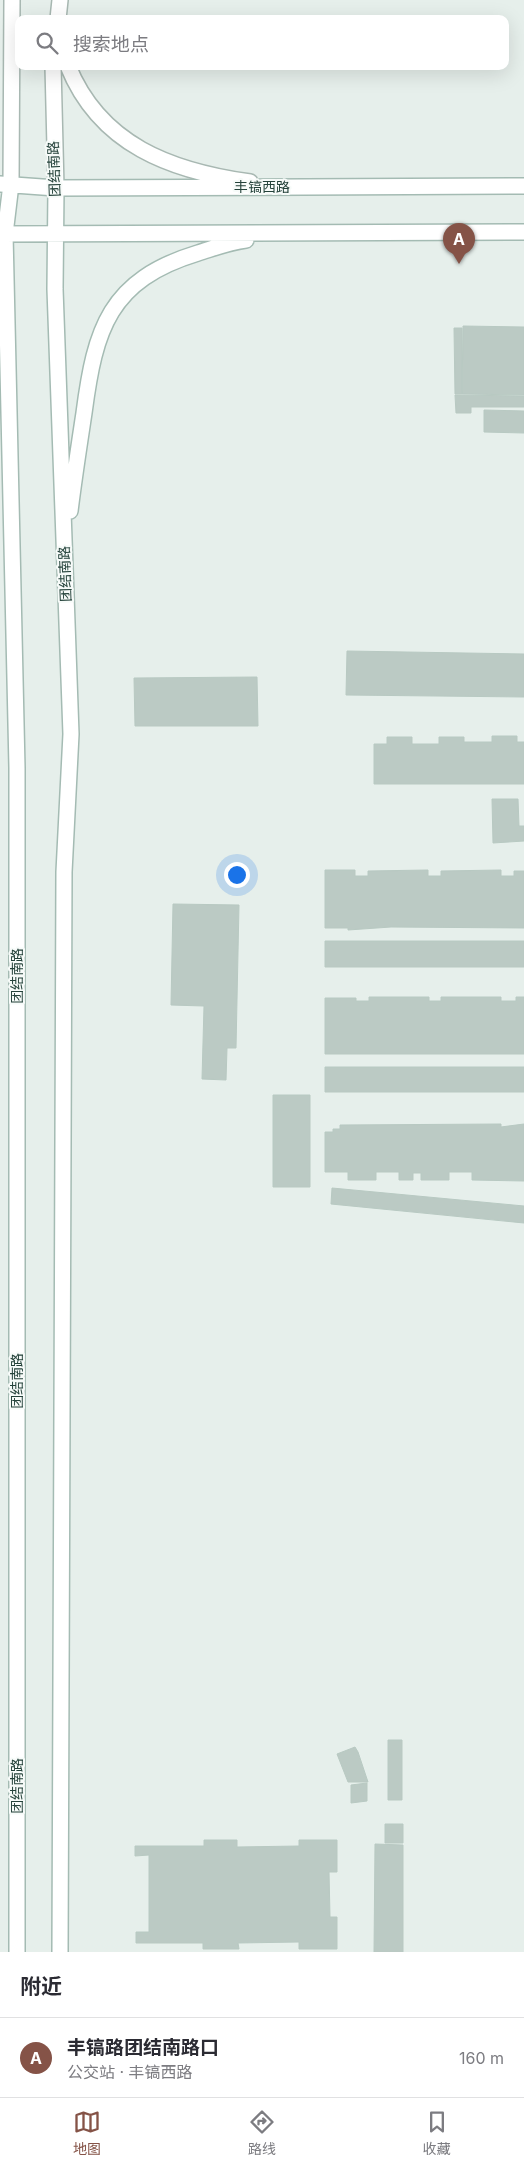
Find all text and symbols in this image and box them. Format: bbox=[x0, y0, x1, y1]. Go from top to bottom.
search box bbox=[15, 15, 509, 70]
icon: search bbox=[33, 29, 61, 57]
text: 搜索地点 bbox=[73, 33, 149, 56]
street label: 团结南路 bbox=[44, 141, 63, 197]
street label: 丰镐西路 bbox=[234, 178, 290, 195]
pin: A bbox=[443, 223, 475, 264]
street label: 团结南路 bbox=[55, 546, 74, 602]
your location bbox=[224, 862, 250, 888]
street label: 团结南路 bbox=[8, 948, 25, 1004]
street label: 团结南路 bbox=[8, 1353, 25, 1409]
street label: 团结南路 bbox=[8, 1758, 25, 1814]
text: 附近 bbox=[20, 1974, 62, 1999]
text: 丰镐路团结南路口 bbox=[67, 2036, 219, 2059]
text: A bbox=[30, 2048, 42, 2068]
text: 160 m bbox=[459, 2048, 504, 2068]
text: 公交站 · 丰镐西路 bbox=[67, 2062, 193, 2082]
tab: 地图 bbox=[73, 2108, 101, 2158]
tab: 路线 bbox=[248, 2108, 276, 2158]
tab: 收藏 bbox=[423, 2108, 451, 2158]

